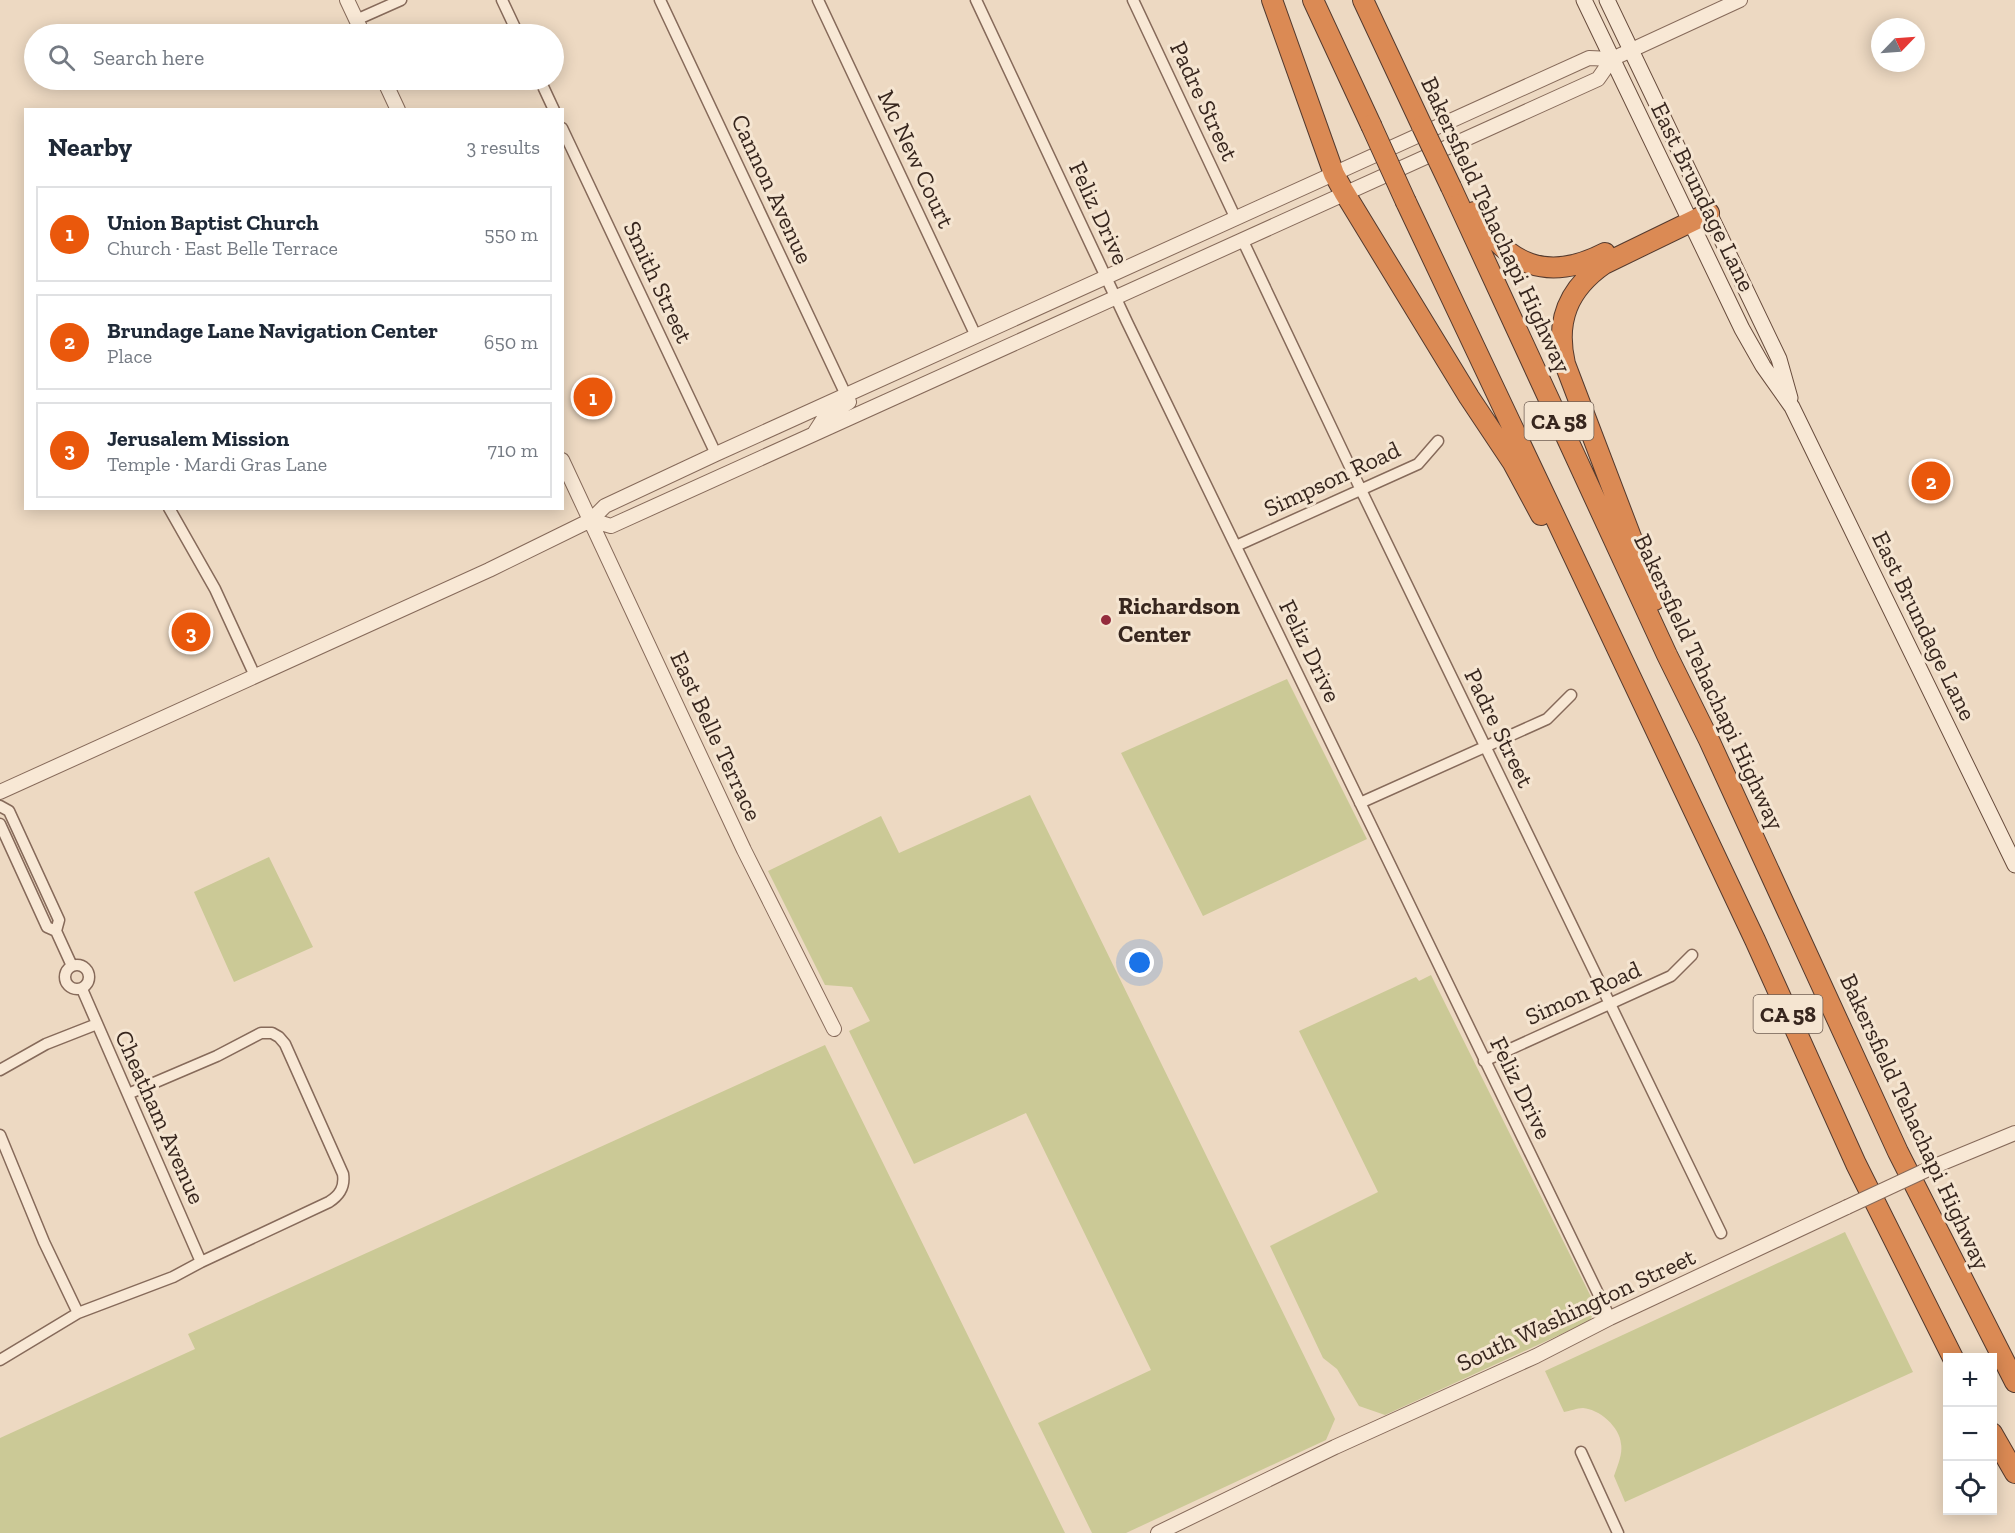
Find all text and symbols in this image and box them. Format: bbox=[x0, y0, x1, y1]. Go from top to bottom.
north arrow bbox=[1871, 18, 1925, 72]
search box bbox=[24, 24, 564, 90]
street label: Padre Street bbox=[1164, 36, 1245, 165]
icon: search bbox=[45, 41, 78, 74]
text: Search here bbox=[93, 44, 204, 71]
street label: Bakersfield Tehachapi Highway bbox=[1415, 72, 1578, 378]
street label: Mc New Court bbox=[872, 85, 961, 232]
street label: East Brundage Lane bbox=[1645, 98, 1762, 296]
street label: Cannon Avenue bbox=[725, 110, 820, 268]
text: Nearby bbox=[48, 131, 132, 163]
text: 3 results bbox=[466, 135, 540, 159]
street label: Feliz Drive bbox=[1063, 157, 1136, 269]
text: Union Baptist Church bbox=[107, 209, 319, 236]
street label: Smith Street bbox=[618, 216, 699, 347]
text: 1 bbox=[65, 222, 74, 246]
text: 550 m bbox=[484, 222, 538, 246]
text: Church · East Belle Terrace bbox=[107, 236, 338, 260]
text: Brundage Lane Navigation Center bbox=[107, 317, 438, 344]
text: 2 bbox=[64, 330, 75, 354]
text: 650 m bbox=[484, 330, 538, 354]
text: Place bbox=[107, 344, 152, 368]
pin: 1 bbox=[574, 374, 612, 420]
road number: CA 58 bbox=[1524, 402, 1594, 440]
text: Jerusalem Mission bbox=[107, 425, 289, 452]
street label: Simpson Road bbox=[1259, 434, 1405, 523]
text: 3 bbox=[64, 438, 75, 462]
text: 710 m bbox=[488, 438, 538, 462]
text: Temple · Mardi Gras Lane bbox=[107, 452, 327, 476]
pin: 2 bbox=[1912, 458, 1950, 504]
street label: East Brundage Lane bbox=[1866, 527, 1983, 725]
street label: Bakersfield Tehachapi Highway bbox=[1628, 529, 1791, 835]
place label: Richardson Center bbox=[1118, 591, 1240, 648]
street label: Feliz Drive bbox=[1273, 595, 1348, 707]
pin: 3 bbox=[172, 610, 210, 654]
marker: Richardson Center bbox=[1099, 613, 1113, 627]
street label: East Belle Terrace bbox=[664, 646, 769, 825]
street label: Padre Street bbox=[1458, 664, 1541, 792]
your location bbox=[1125, 948, 1154, 977]
street label: Simon Road bbox=[1521, 954, 1645, 1031]
street label: Bakersfield Tehachapi Highway bbox=[1834, 969, 1997, 1275]
road number: CA 58 bbox=[1754, 995, 1822, 1033]
street label: Cheatham Avenue bbox=[109, 1025, 212, 1208]
street label: Feliz Drive bbox=[1484, 1032, 1559, 1144]
street label: South Washington Street bbox=[1452, 1242, 1700, 1378]
map controls bbox=[1943, 1353, 1997, 1515]
button: + bbox=[1943, 1353, 1997, 1407]
button: − bbox=[1943, 1407, 1997, 1461]
button: locate bbox=[1943, 1461, 1997, 1515]

